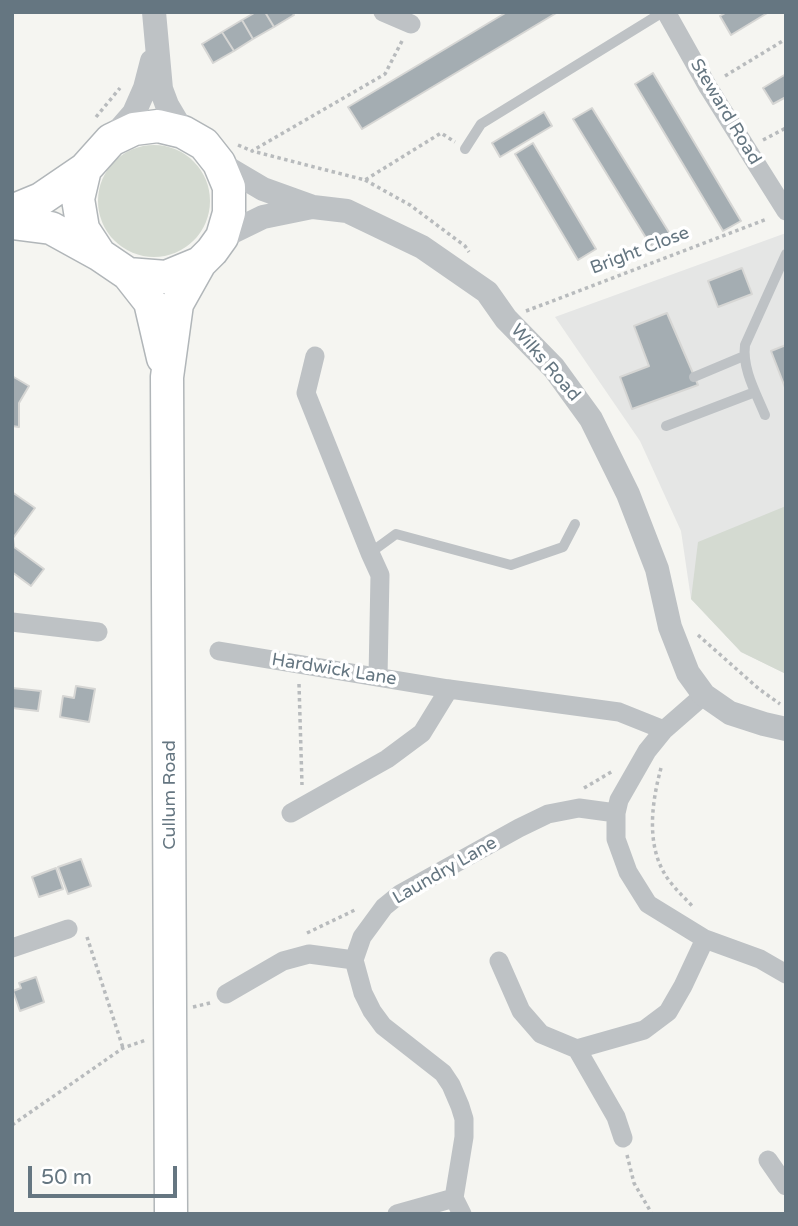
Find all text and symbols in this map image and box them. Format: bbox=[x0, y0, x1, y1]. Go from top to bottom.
street label: Steward Road bbox=[685, 55, 765, 169]
street label: Bright Close bbox=[588, 222, 692, 280]
street label: Wilks Road bbox=[506, 320, 584, 406]
street label: Hardwick Lane bbox=[270, 649, 398, 691]
street label: Cullum Road bbox=[159, 740, 181, 850]
street label: Laundry Lane bbox=[389, 833, 501, 909]
scale bar bbox=[32, 1152, 180, 1196]
text: 50 m bbox=[41, 1165, 92, 1190]

